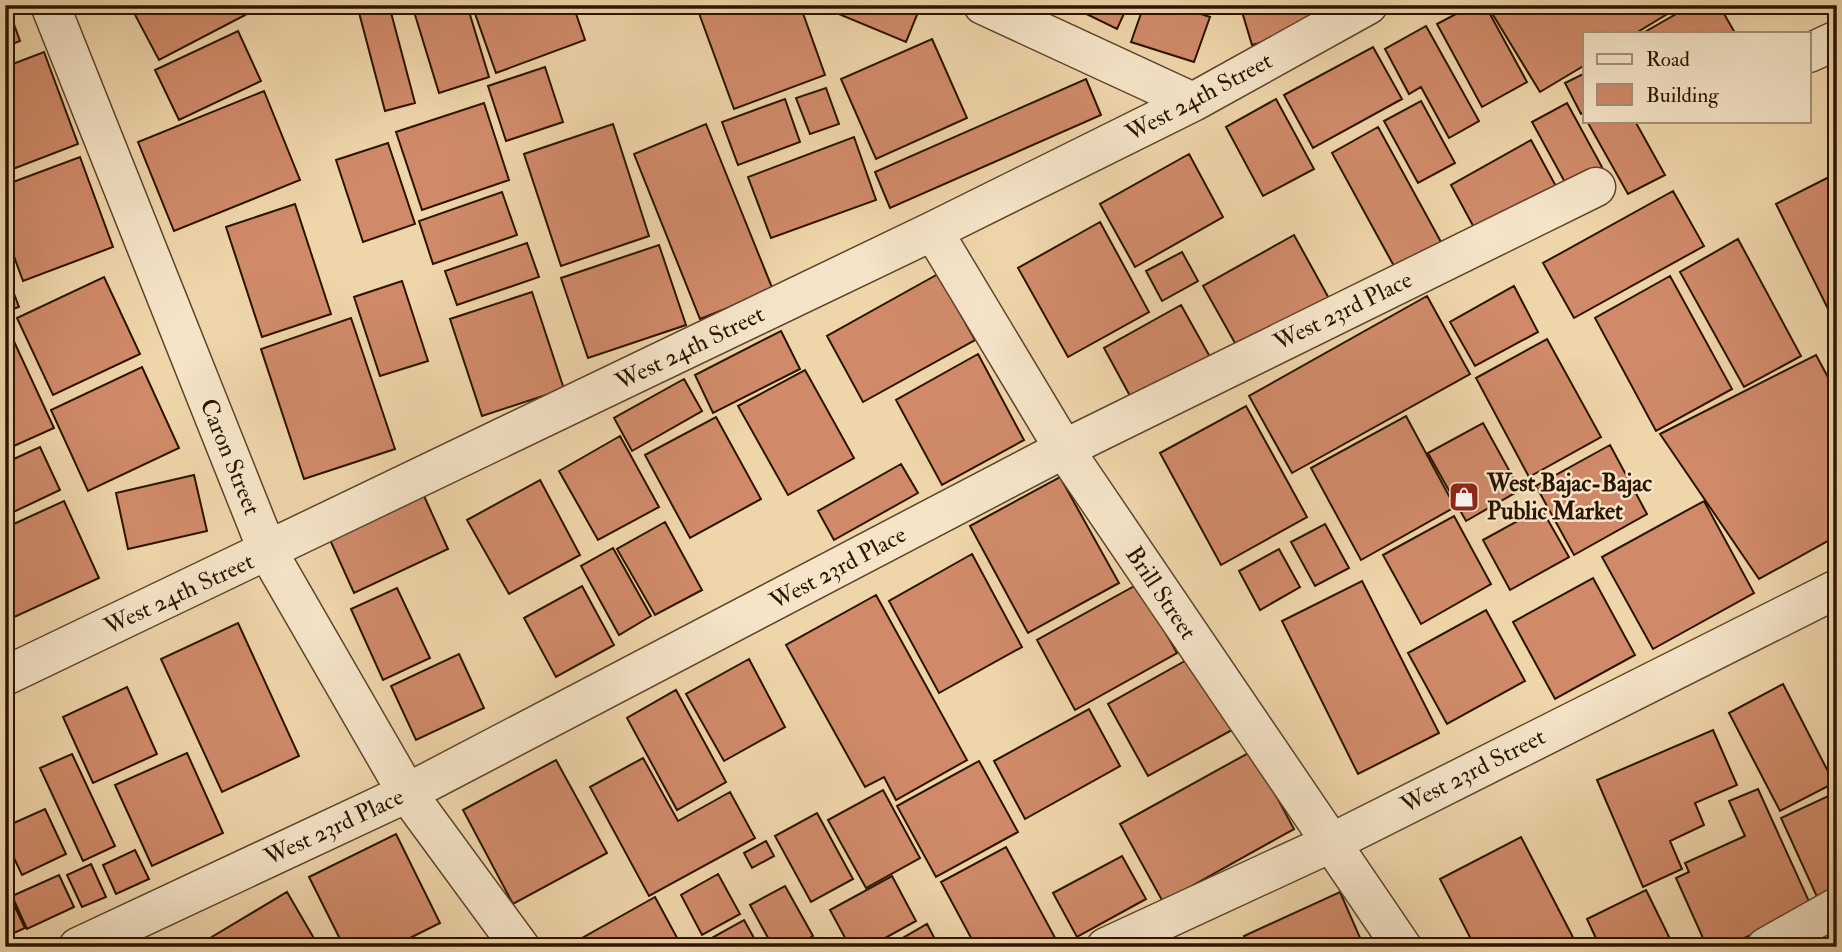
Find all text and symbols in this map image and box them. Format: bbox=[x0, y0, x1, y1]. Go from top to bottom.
legend bbox=[1583, 32, 1811, 122]
street label: West 24th Street bbox=[1119, 45, 1278, 149]
text: Road bbox=[1646, 46, 1691, 73]
text: Building bbox=[1646, 82, 1719, 109]
street label: West 23rd Place bbox=[1268, 264, 1417, 358]
street label: West 24th Street bbox=[610, 299, 770, 398]
street label: Caron Street bbox=[193, 394, 267, 520]
place label: West Bajac-Bajac Public Market bbox=[1486, 468, 1652, 527]
shop icon: West Bajac-Bajac Public Market bbox=[1447, 480, 1481, 514]
street label: West 23rd Place bbox=[764, 519, 912, 617]
street label: Brill Street bbox=[1118, 540, 1204, 646]
street label: West 24th Street bbox=[98, 546, 259, 643]
street label: West 23rd Street bbox=[1395, 721, 1551, 821]
street label: West 23rd Place bbox=[258, 781, 409, 873]

